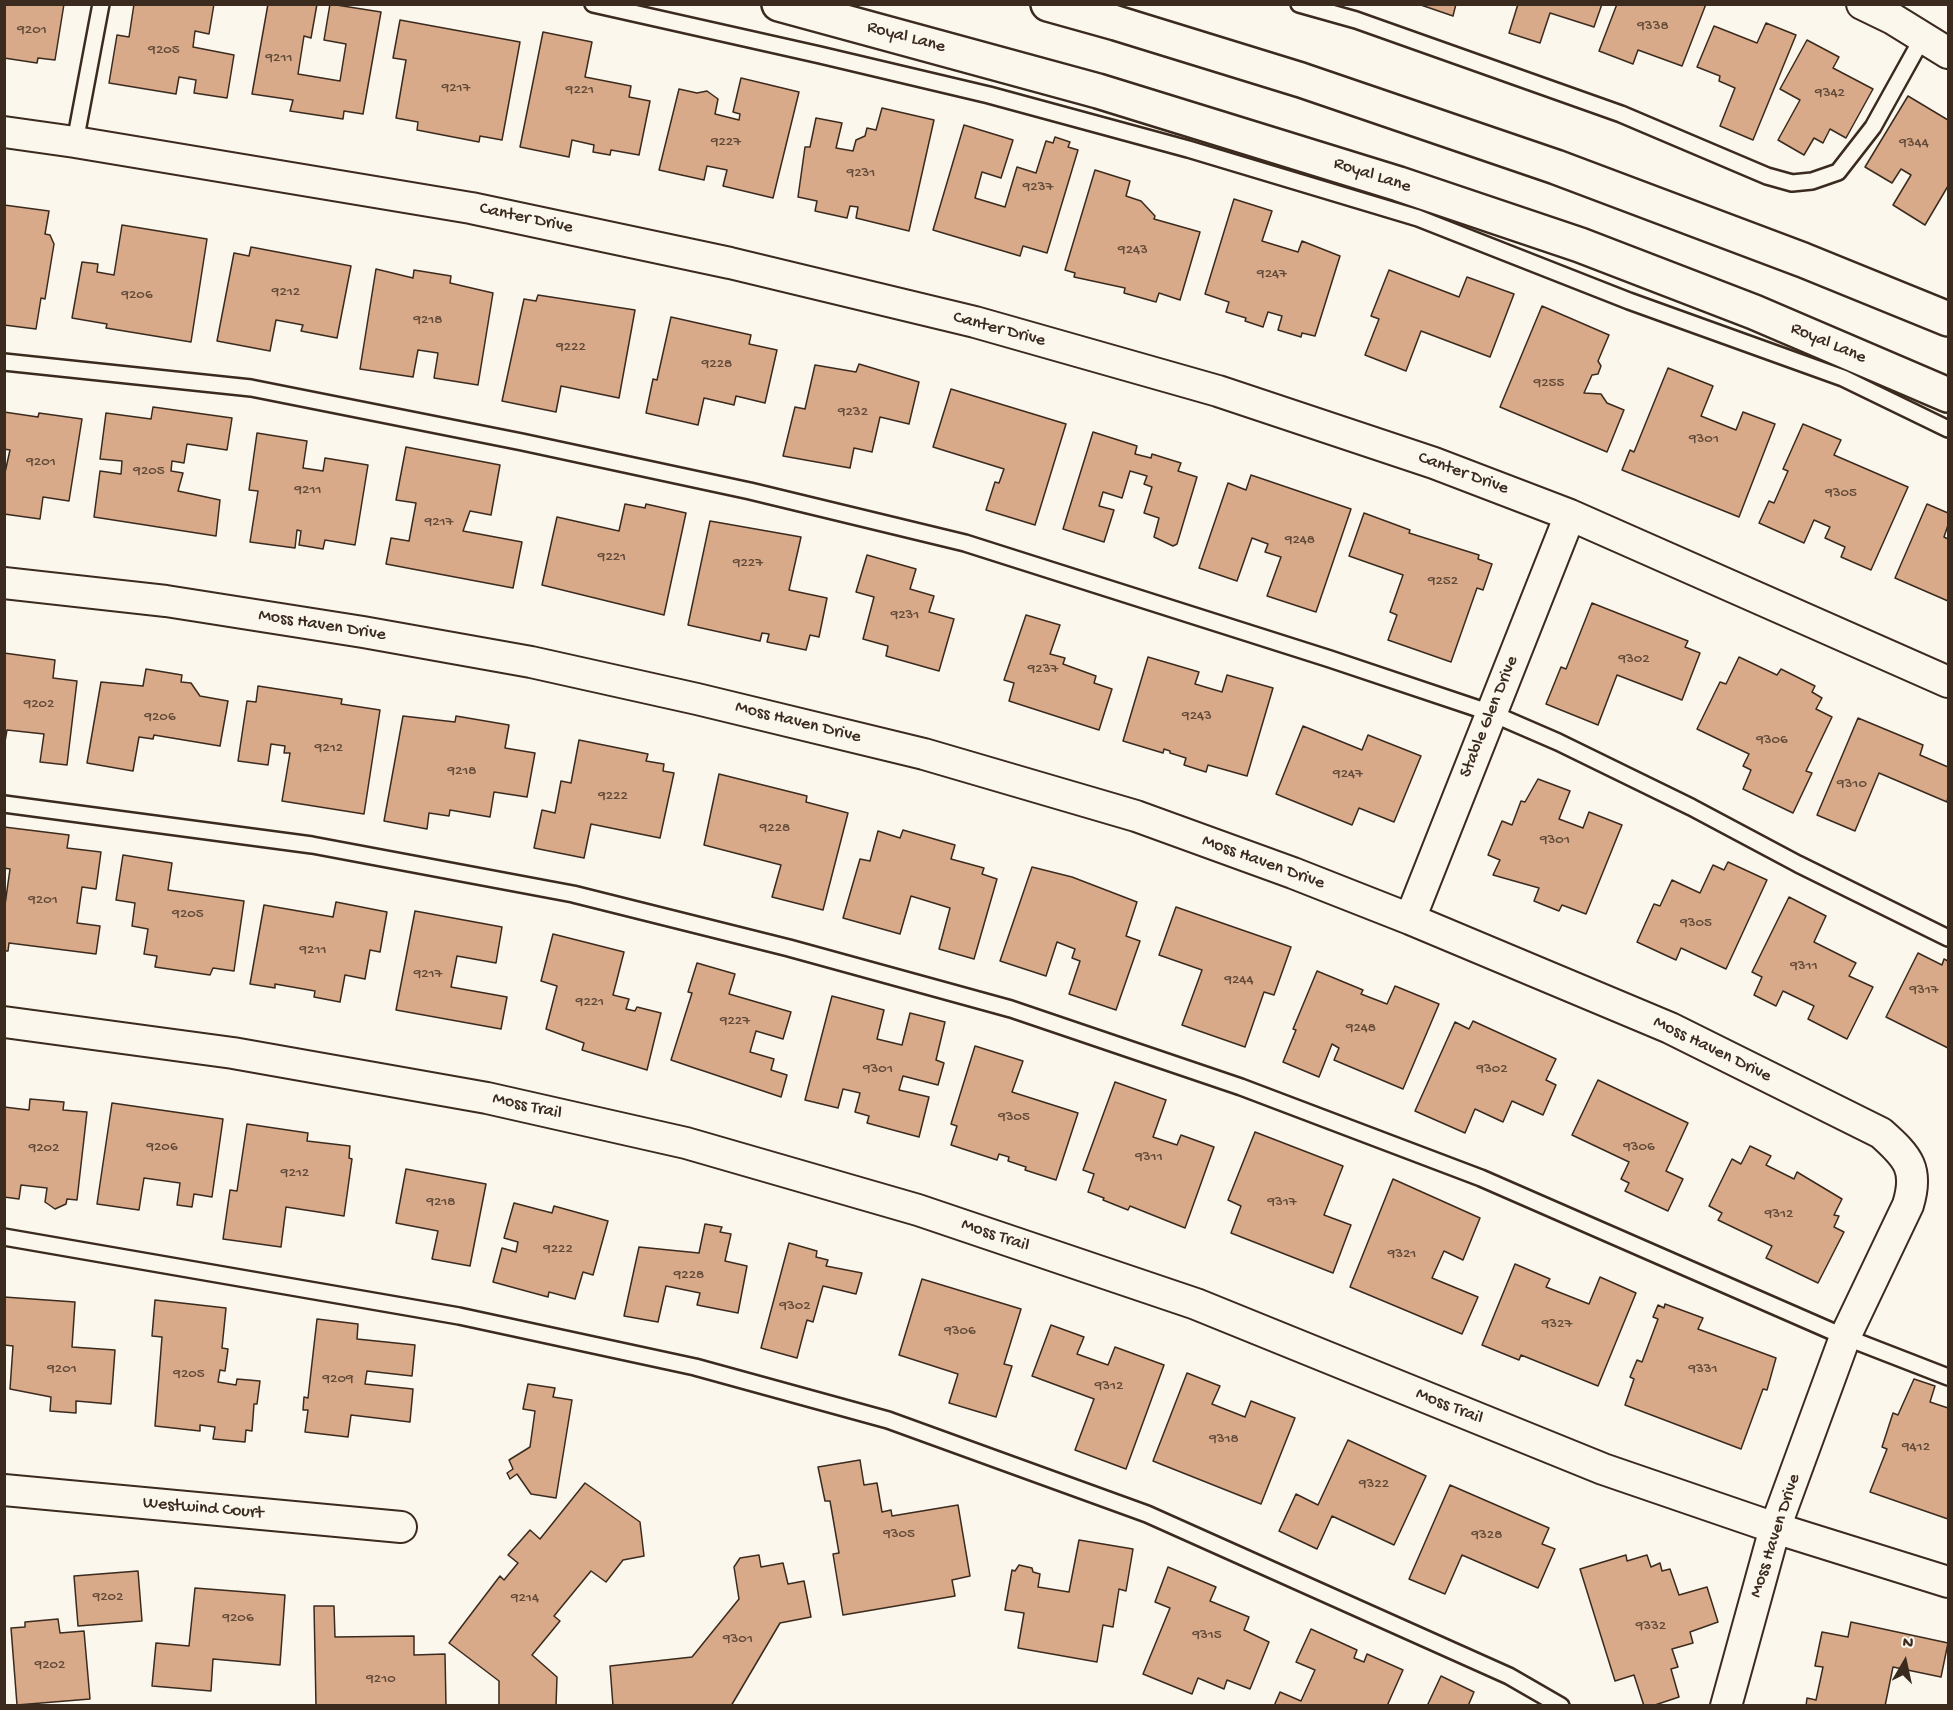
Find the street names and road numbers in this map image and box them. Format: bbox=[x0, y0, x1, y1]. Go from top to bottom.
street label: Royal Lane bbox=[864, 17, 948, 59]
street label: Royal Lane bbox=[1330, 153, 1414, 199]
street label: Canter Drive bbox=[477, 199, 575, 239]
street label: Canter Drive bbox=[950, 307, 1048, 353]
street label: Royal Lane bbox=[1787, 318, 1869, 370]
street label: Canter Drive bbox=[1415, 448, 1511, 500]
street label: Moss Haven Drive bbox=[257, 605, 387, 647]
street label: Stable Glen Drive bbox=[1456, 653, 1524, 781]
street label: Moss Haven Drive bbox=[733, 697, 863, 749]
street label: Moss Haven Drive bbox=[1199, 831, 1327, 895]
street label: Moss Haven Drive bbox=[1649, 1012, 1775, 1088]
street label: Moss Trail bbox=[490, 1089, 564, 1125]
street label: Moss Trail bbox=[958, 1214, 1032, 1258]
street label: Moss Trail bbox=[1412, 1384, 1486, 1430]
street label: Moss Haven Drive bbox=[1746, 1471, 1806, 1601]
street label: Westwind Court bbox=[142, 1493, 264, 1525]

